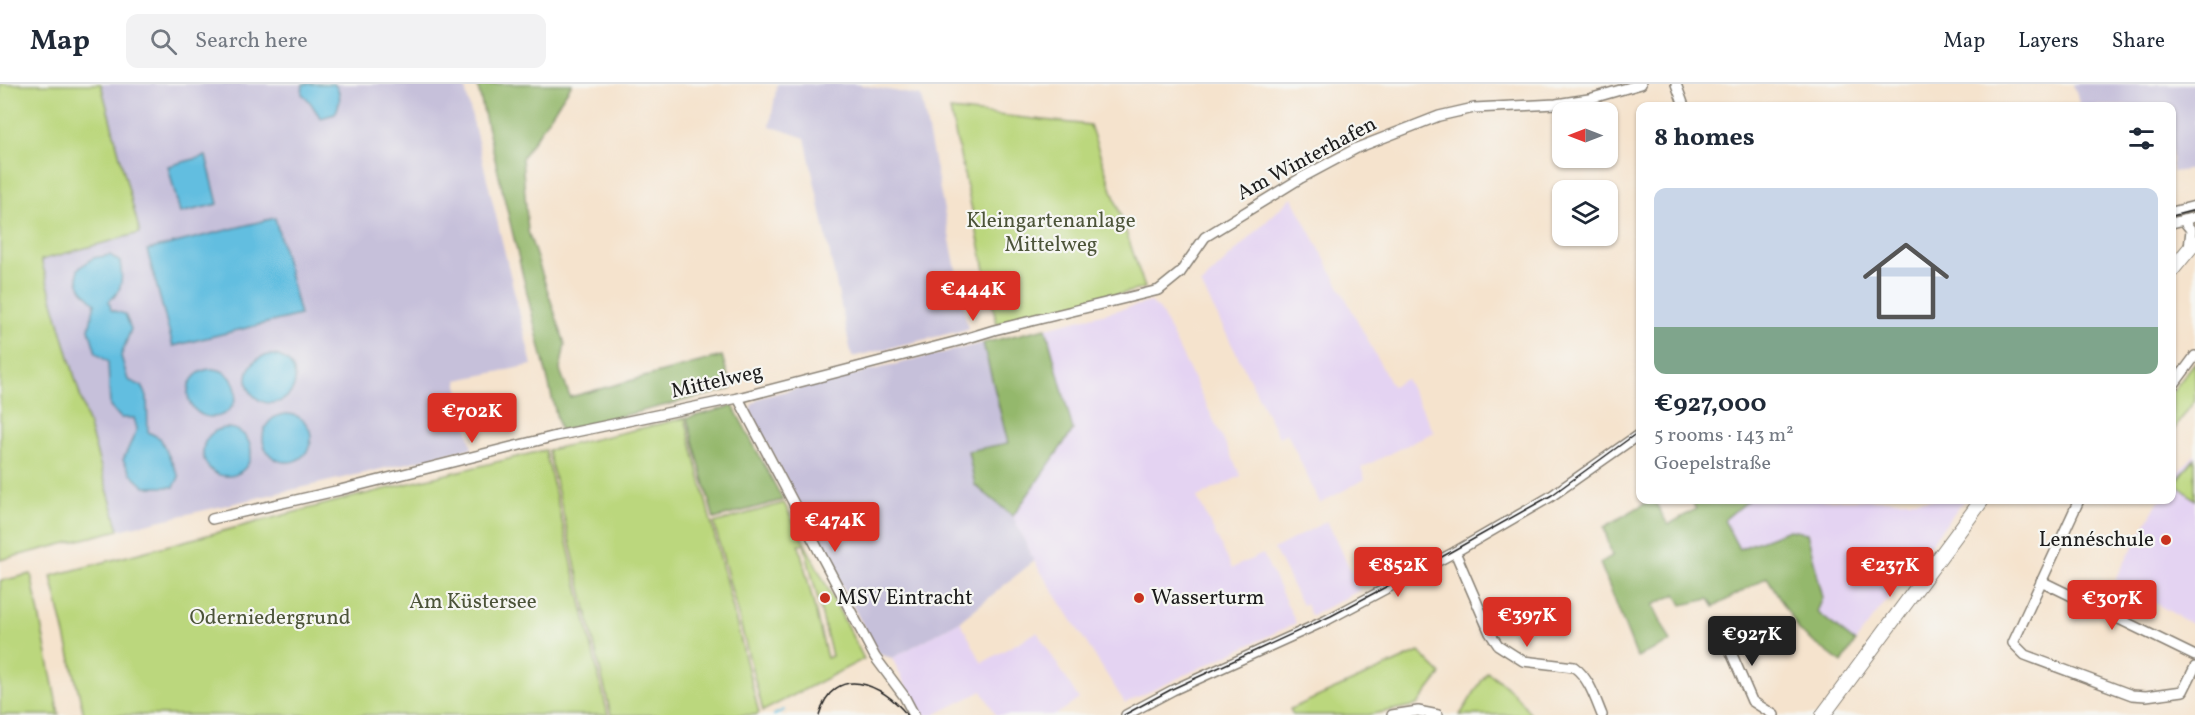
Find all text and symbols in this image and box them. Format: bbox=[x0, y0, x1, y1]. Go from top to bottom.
search box bbox=[126, 14, 546, 68]
text: Map bbox=[30, 22, 90, 61]
icon: search bbox=[147, 25, 180, 58]
text: Search here bbox=[195, 26, 308, 57]
text: Map bbox=[1943, 27, 1985, 56]
text: Layers bbox=[2018, 27, 2079, 56]
text: Share bbox=[2112, 27, 2165, 56]
north arrow bbox=[1552, 102, 1618, 168]
map controls bbox=[1552, 102, 1618, 246]
street label: Am Winterhafen bbox=[1232, 110, 1382, 208]
text: 8 homes bbox=[1654, 120, 1755, 156]
icon: filters bbox=[2125, 122, 2158, 155]
button: layers bbox=[1552, 180, 1618, 246]
park label: Kleingartenanlage Mittelweg bbox=[966, 207, 1136, 260]
icon: home bbox=[1852, 227, 1960, 335]
pin: €444K bbox=[931, 271, 1015, 322]
text: €444K bbox=[940, 276, 1006, 304]
street label: Mittelweg bbox=[668, 357, 766, 407]
text: €927,000 bbox=[1654, 386, 1767, 422]
pin: €702K bbox=[430, 393, 514, 444]
text: €702K bbox=[442, 398, 502, 426]
text: 5 rooms · 143 m² bbox=[1654, 422, 1794, 450]
text: Goepelstraße bbox=[1654, 450, 1771, 478]
pin: €474K bbox=[793, 502, 877, 553]
text: €474K bbox=[804, 507, 866, 535]
place label: Lennéschule bbox=[2039, 526, 2154, 555]
marker: Lennéschule bbox=[2159, 533, 2173, 547]
pin: €852K bbox=[1356, 547, 1440, 598]
pin: €237K bbox=[1848, 547, 1932, 598]
text: €852K bbox=[1368, 552, 1428, 580]
text: €237K bbox=[1860, 552, 1920, 580]
pin: €307K bbox=[2070, 580, 2154, 631]
place label: MSV Eintracht bbox=[837, 584, 973, 613]
place label: Wasserturm bbox=[1151, 584, 1264, 613]
text: €307K bbox=[2082, 585, 2143, 613]
park label: Am Küstersee bbox=[409, 588, 537, 617]
marker: MSV Eintracht bbox=[818, 591, 832, 605]
marker: Wasserturm bbox=[1132, 591, 1146, 605]
pin: €397K bbox=[1485, 597, 1569, 648]
text: €397K bbox=[1497, 602, 1557, 630]
park label: Oderniedergrund bbox=[189, 604, 351, 633]
pin: €927K bbox=[1710, 616, 1794, 667]
text: €927K bbox=[1722, 621, 1782, 649]

